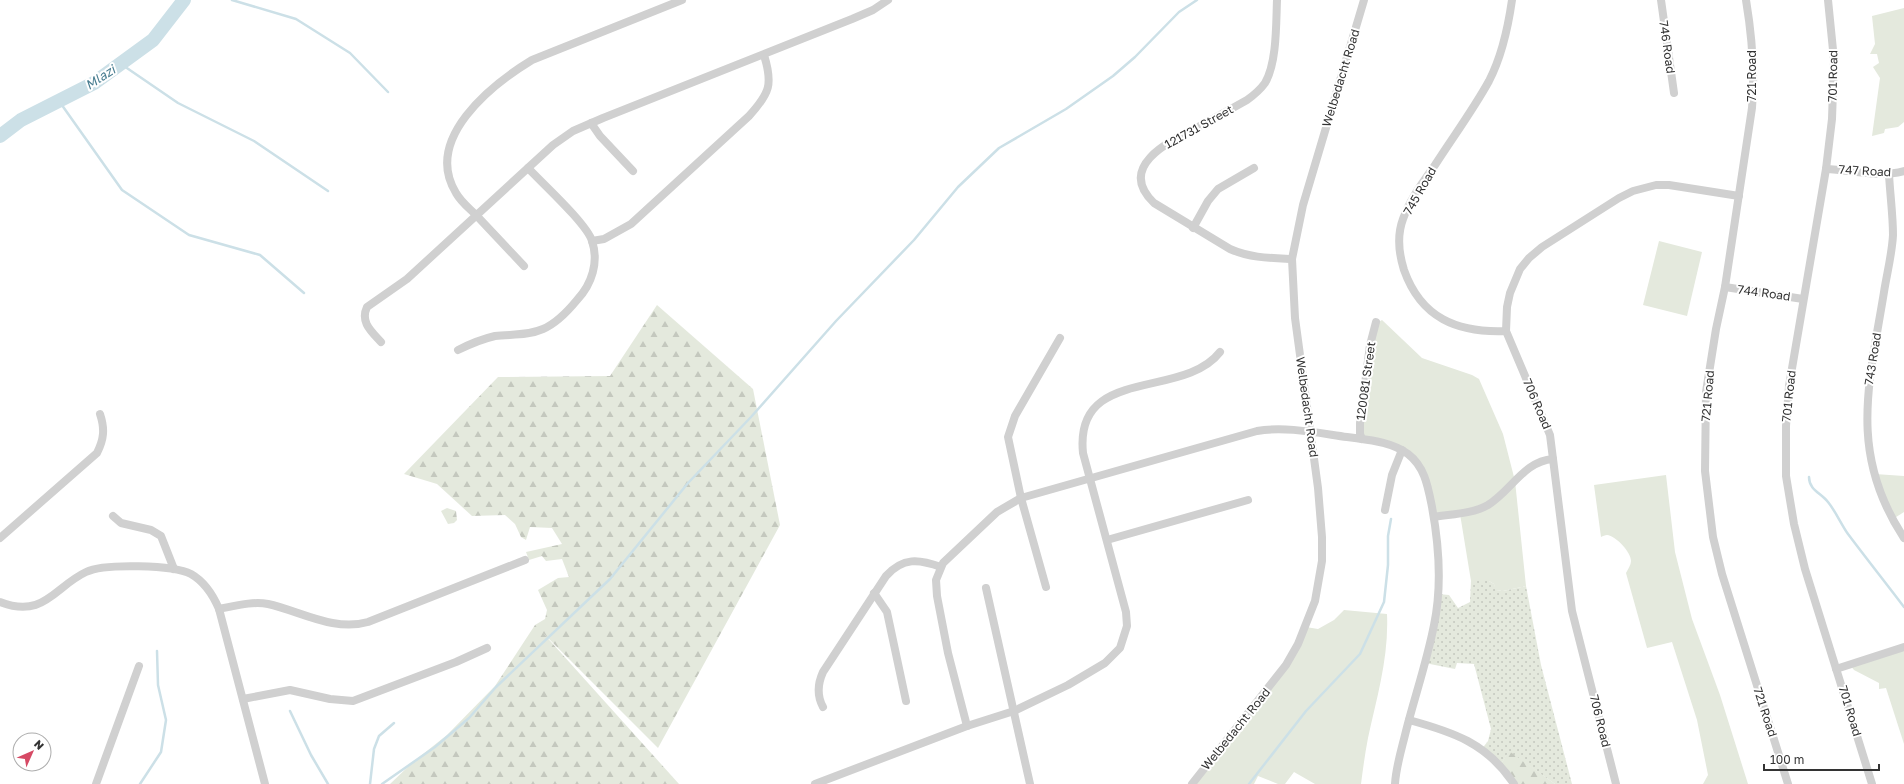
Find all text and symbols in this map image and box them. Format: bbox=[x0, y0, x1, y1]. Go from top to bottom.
street label: 746 Road bbox=[1656, 19, 1679, 74]
street label: Welbedacht Road bbox=[1319, 27, 1363, 129]
street label: 721 Road bbox=[1744, 50, 1759, 102]
street label: 701 Road bbox=[1825, 50, 1840, 102]
water label: Mlazi bbox=[82, 61, 119, 93]
street label: 121731 Street bbox=[1162, 101, 1236, 152]
street label: 747 Road bbox=[1838, 162, 1892, 179]
street label: 745 Road bbox=[1400, 164, 1439, 217]
street label: 744 Road bbox=[1737, 281, 1792, 304]
street label: 743 Road bbox=[1861, 332, 1884, 386]
street label: 120081 Street bbox=[1353, 340, 1378, 421]
street label: Welbedacht Road bbox=[1293, 356, 1322, 458]
street label: 701 Road bbox=[1778, 369, 1799, 423]
street label: 721 Road bbox=[1698, 370, 1717, 422]
street label: 706 Road bbox=[1520, 376, 1555, 431]
street label: 701 Road bbox=[1836, 684, 1865, 738]
street label: Welbedacht Road bbox=[1198, 685, 1273, 773]
street label: 721 Road bbox=[1750, 685, 1781, 739]
street label: 706 Road bbox=[1587, 693, 1614, 749]
north arrow bbox=[12, 732, 52, 772]
text: N bbox=[32, 737, 47, 752]
scale bar bbox=[1764, 746, 1879, 772]
text: 100 m bbox=[1770, 752, 1804, 767]

